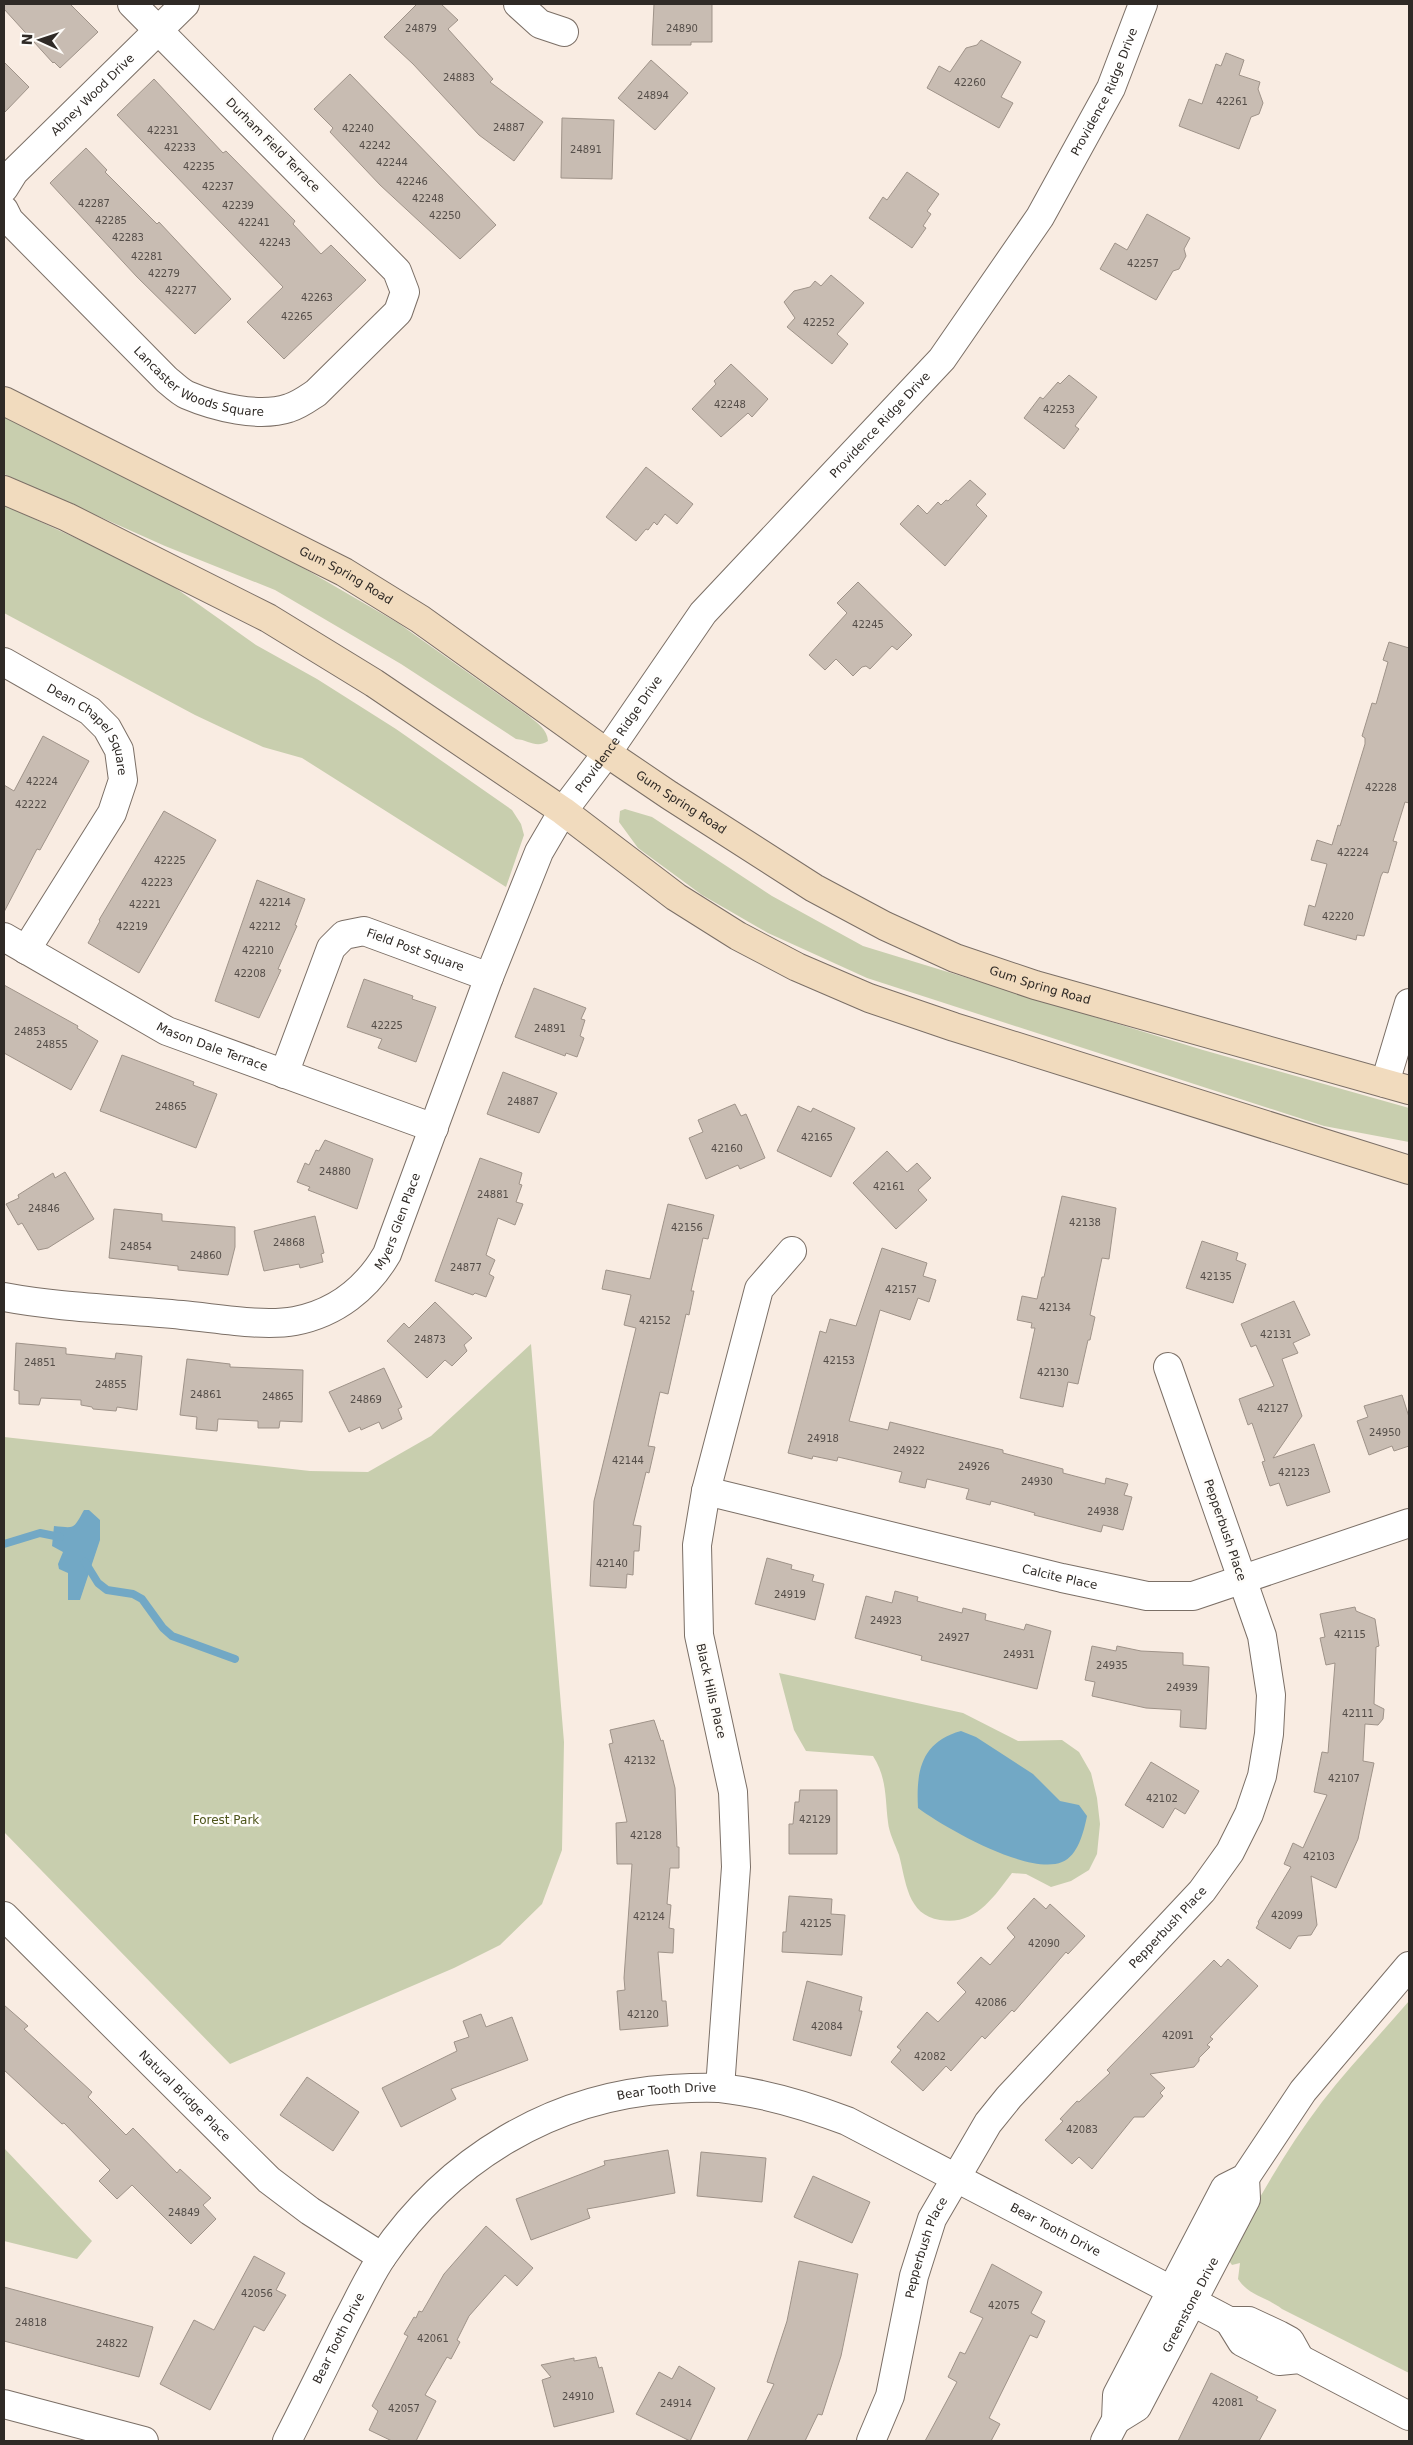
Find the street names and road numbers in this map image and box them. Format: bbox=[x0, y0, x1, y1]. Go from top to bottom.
street label: Providence Ridge Drive bbox=[1068, 26, 1140, 158]
street label: Abney Wood Drive bbox=[48, 51, 137, 139]
street label: Durham Field Terrace bbox=[223, 95, 323, 195]
street label: Lancaster Woods Square bbox=[131, 344, 264, 419]
street label: Providence Ridge Drive bbox=[827, 369, 933, 481]
street label: Gum Spring Road bbox=[297, 544, 395, 607]
street label: Providence Ridge Drive bbox=[572, 673, 665, 796]
street label: Dean Chapel Square bbox=[44, 681, 129, 776]
street label: Gum Spring Road bbox=[633, 768, 729, 837]
street label: Field Post Square bbox=[365, 926, 466, 974]
street label: Gum Spring Road bbox=[988, 963, 1092, 1007]
street label: Mason Dale Terrace bbox=[154, 1019, 270, 1074]
street label: Myers Glen Place bbox=[372, 1171, 423, 1273]
street label: Pepperbush Place bbox=[1201, 1477, 1249, 1583]
street label: Calcite Place bbox=[1021, 1561, 1099, 1592]
street label: Black Hills Place bbox=[693, 1642, 729, 1740]
street label: Pepperbush Place bbox=[1126, 1884, 1209, 1971]
street label: Natural Bridge Place bbox=[136, 2048, 233, 2144]
street label: Bear Tooth Drive bbox=[616, 2081, 717, 2103]
street label: Pepperbush Place bbox=[903, 2194, 950, 2299]
street label: Bear Tooth Drive bbox=[1008, 2200, 1103, 2259]
street label: Greenstone Drive bbox=[1160, 2255, 1221, 2355]
street label: Bear Tooth Drive bbox=[310, 2290, 367, 2386]

